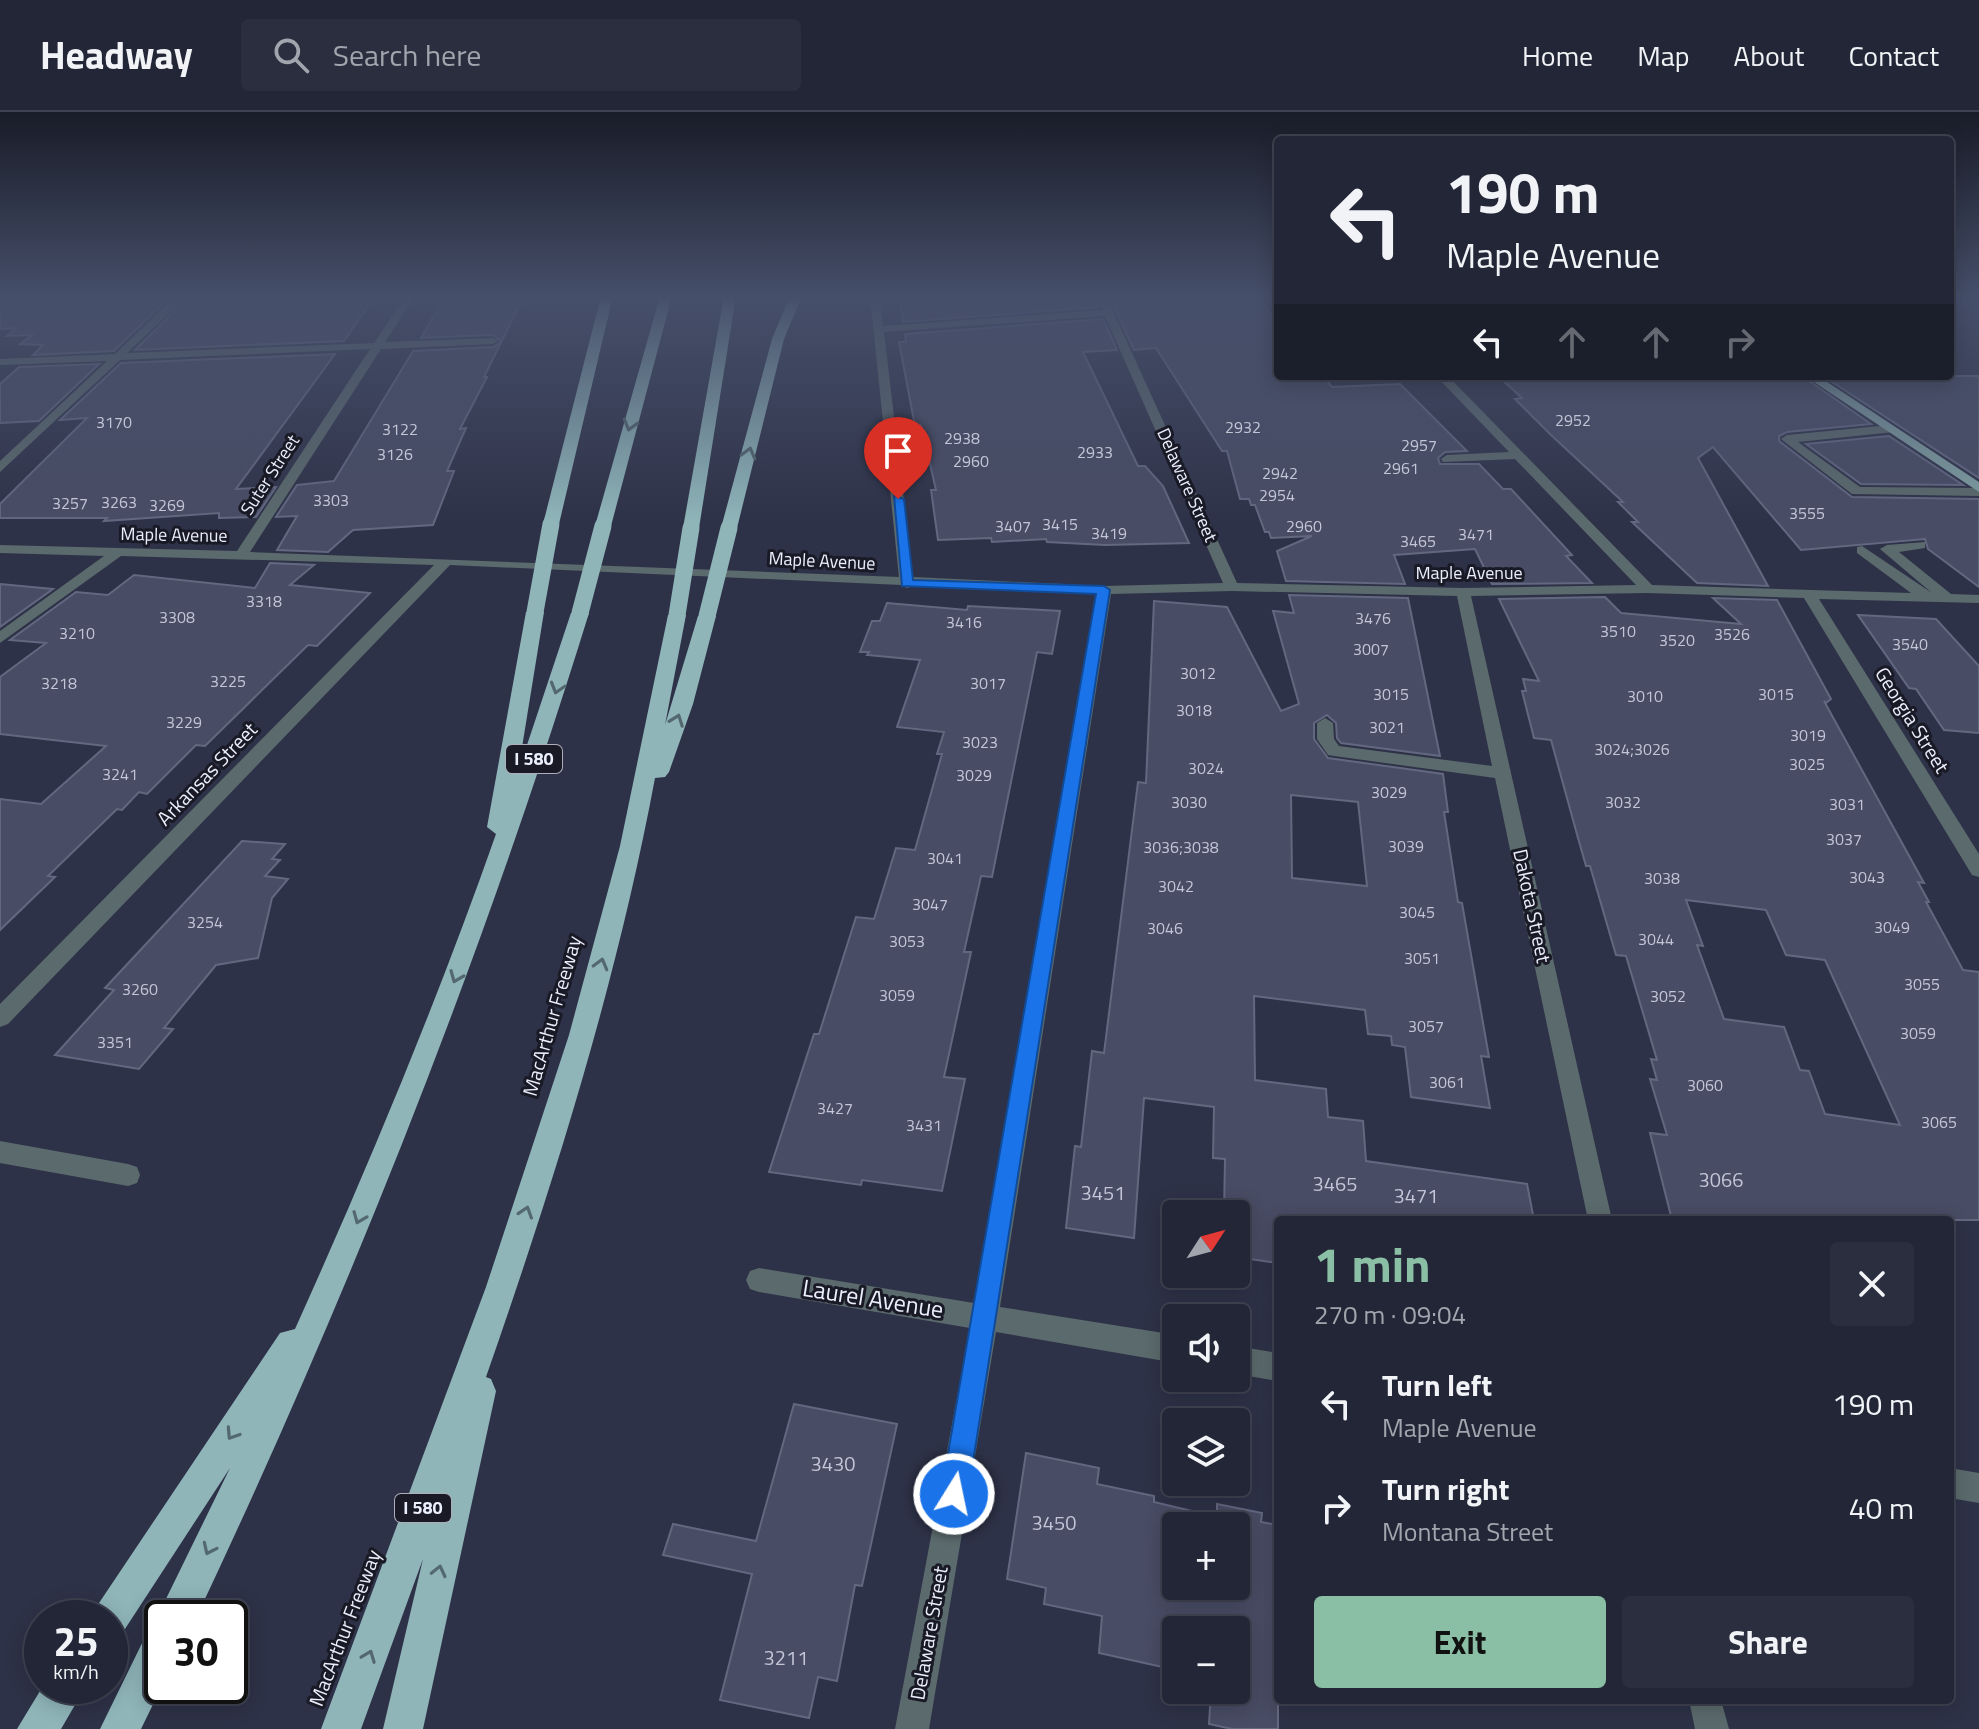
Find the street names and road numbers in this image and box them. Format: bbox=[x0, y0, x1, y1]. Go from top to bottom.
street label: Delaware Street bbox=[1150, 424, 1225, 547]
street label: Suter Street bbox=[233, 429, 306, 520]
street label: Maple Avenue bbox=[120, 520, 228, 549]
street label: Maple Avenue bbox=[768, 544, 876, 577]
street label: Maple Avenue bbox=[1415, 559, 1523, 586]
street label: Georgia Street bbox=[1867, 660, 1957, 779]
street label: Arkansas Street bbox=[149, 715, 264, 833]
road number: I 580 bbox=[506, 745, 562, 773]
street label: Dakota Street bbox=[1505, 846, 1560, 966]
street label: MacArthur Freeway bbox=[514, 932, 589, 1100]
street label: Laurel Avenue bbox=[800, 1269, 946, 1327]
road number: I 580 bbox=[395, 1494, 451, 1522]
street label: MacArthur Freeway bbox=[300, 1545, 389, 1711]
street label: Delaware Street bbox=[901, 1563, 956, 1702]

